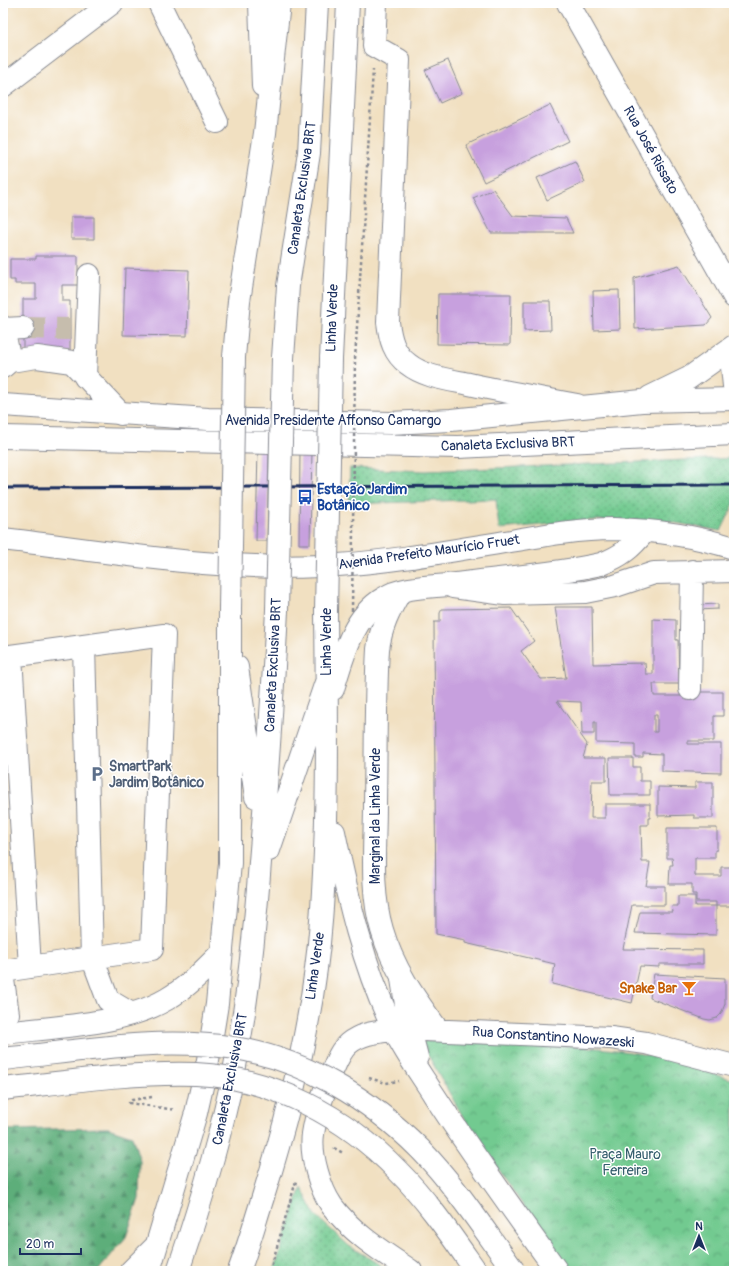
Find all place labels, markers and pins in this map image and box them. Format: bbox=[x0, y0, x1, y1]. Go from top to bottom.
place label: Estação Jardim Botânico bbox=[317, 481, 408, 514]
bus stop icon: Estação Jardim Botânico bbox=[296, 488, 314, 506]
place label: SmartPark Jardim Botânico bbox=[109, 758, 205, 791]
parking icon: SmartPark Jardim Botânico bbox=[88, 765, 106, 783]
bar icon: Snake Bar bbox=[680, 979, 698, 997]
place label: Snake Bar bbox=[619, 980, 678, 997]

